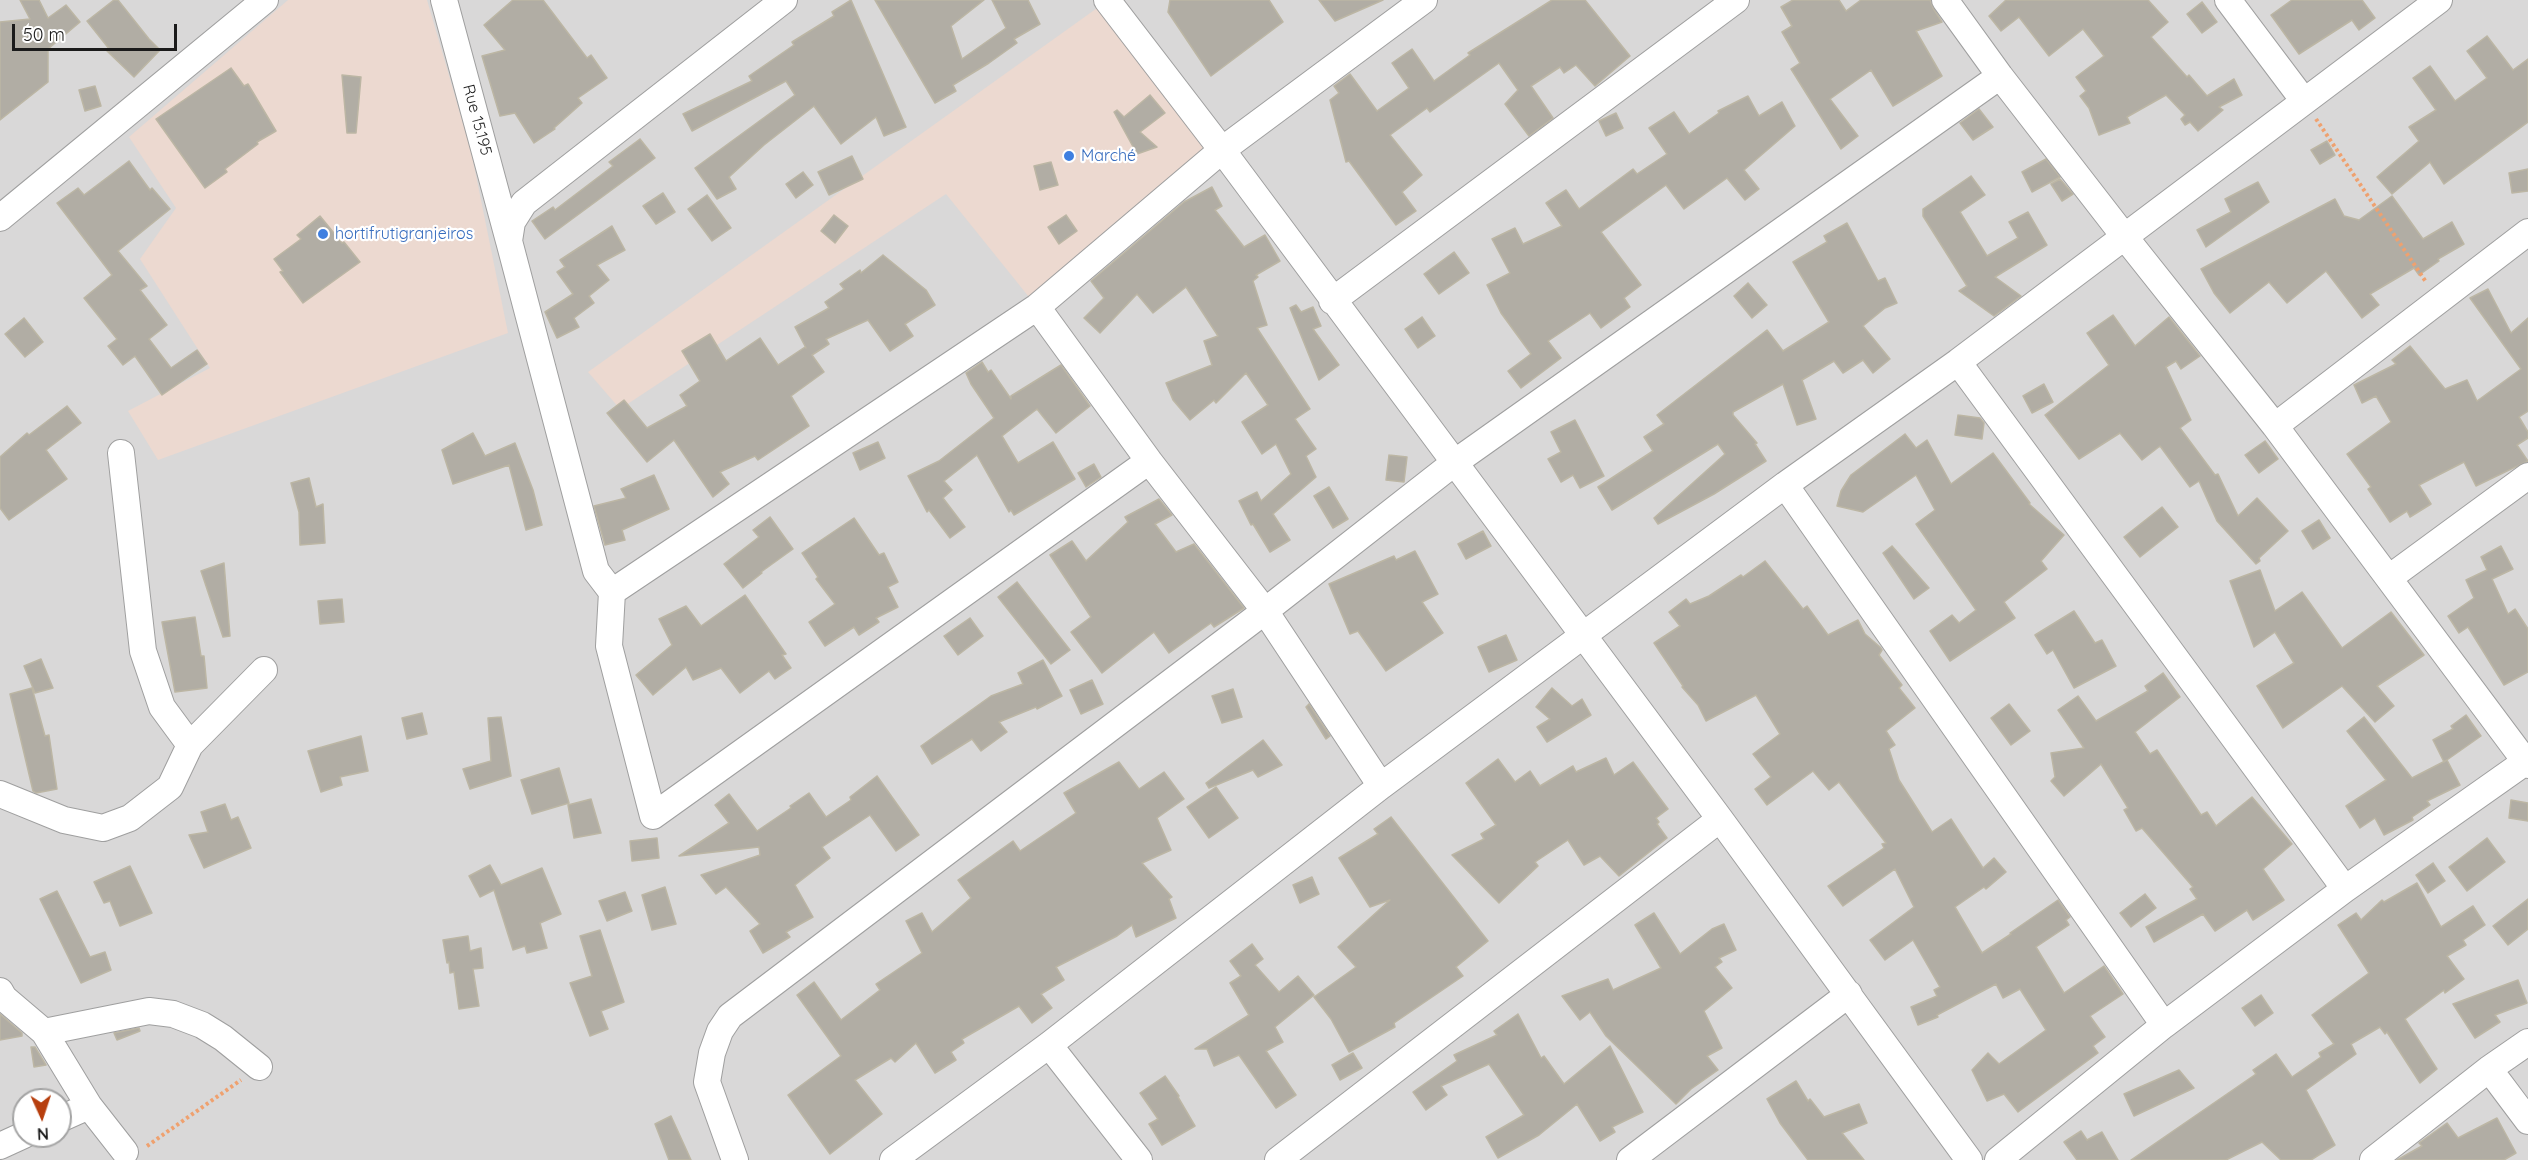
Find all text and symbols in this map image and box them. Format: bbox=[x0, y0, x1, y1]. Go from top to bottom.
scale bar bbox=[15, 12, 180, 50]
text: 50 m bbox=[23, 23, 65, 46]
street label: Rue 15.195 bbox=[458, 82, 496, 158]
place label: Marché bbox=[1081, 146, 1136, 166]
marker: Marché bbox=[1062, 149, 1076, 163]
place label: hortifrutigranjeiros bbox=[335, 224, 473, 244]
marker: hortifrutigranjeiros bbox=[316, 227, 330, 241]
north arrow bbox=[12, 1088, 72, 1148]
text: N bbox=[36, 1124, 49, 1144]

